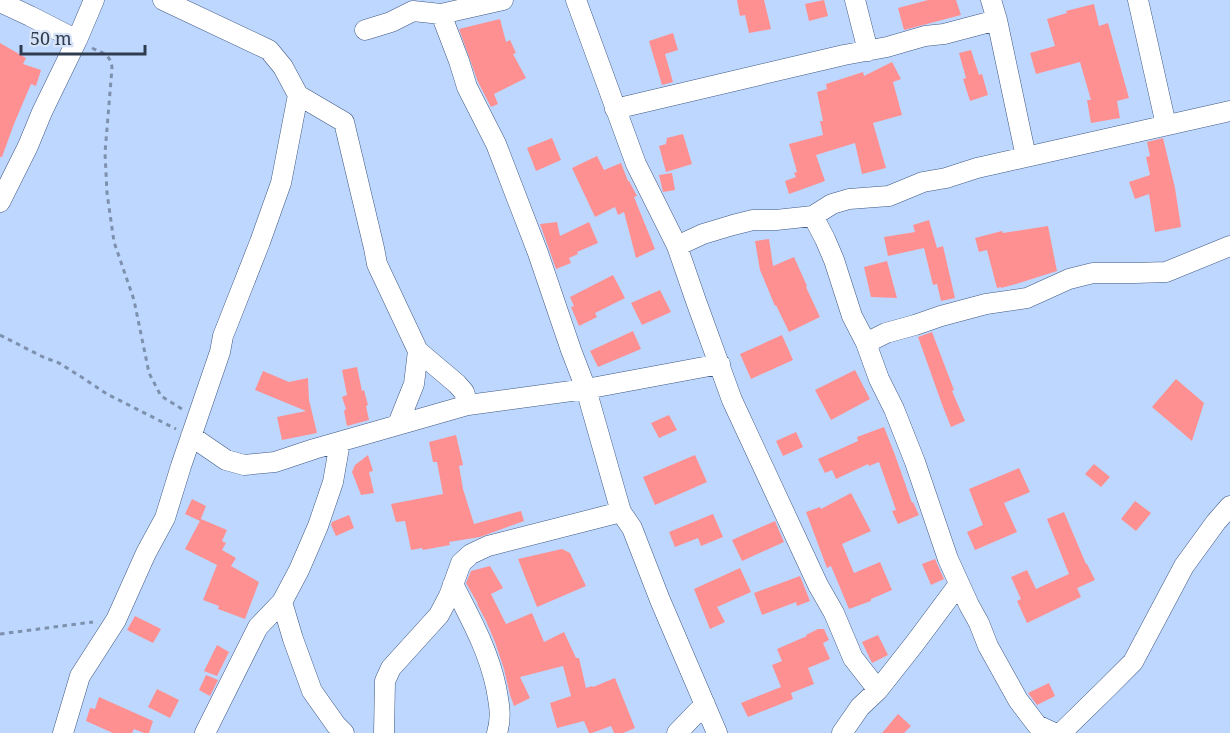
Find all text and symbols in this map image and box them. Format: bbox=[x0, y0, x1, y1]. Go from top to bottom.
scale bar bbox=[21, 18, 146, 56]
text: 50 m bbox=[30, 26, 72, 50]

